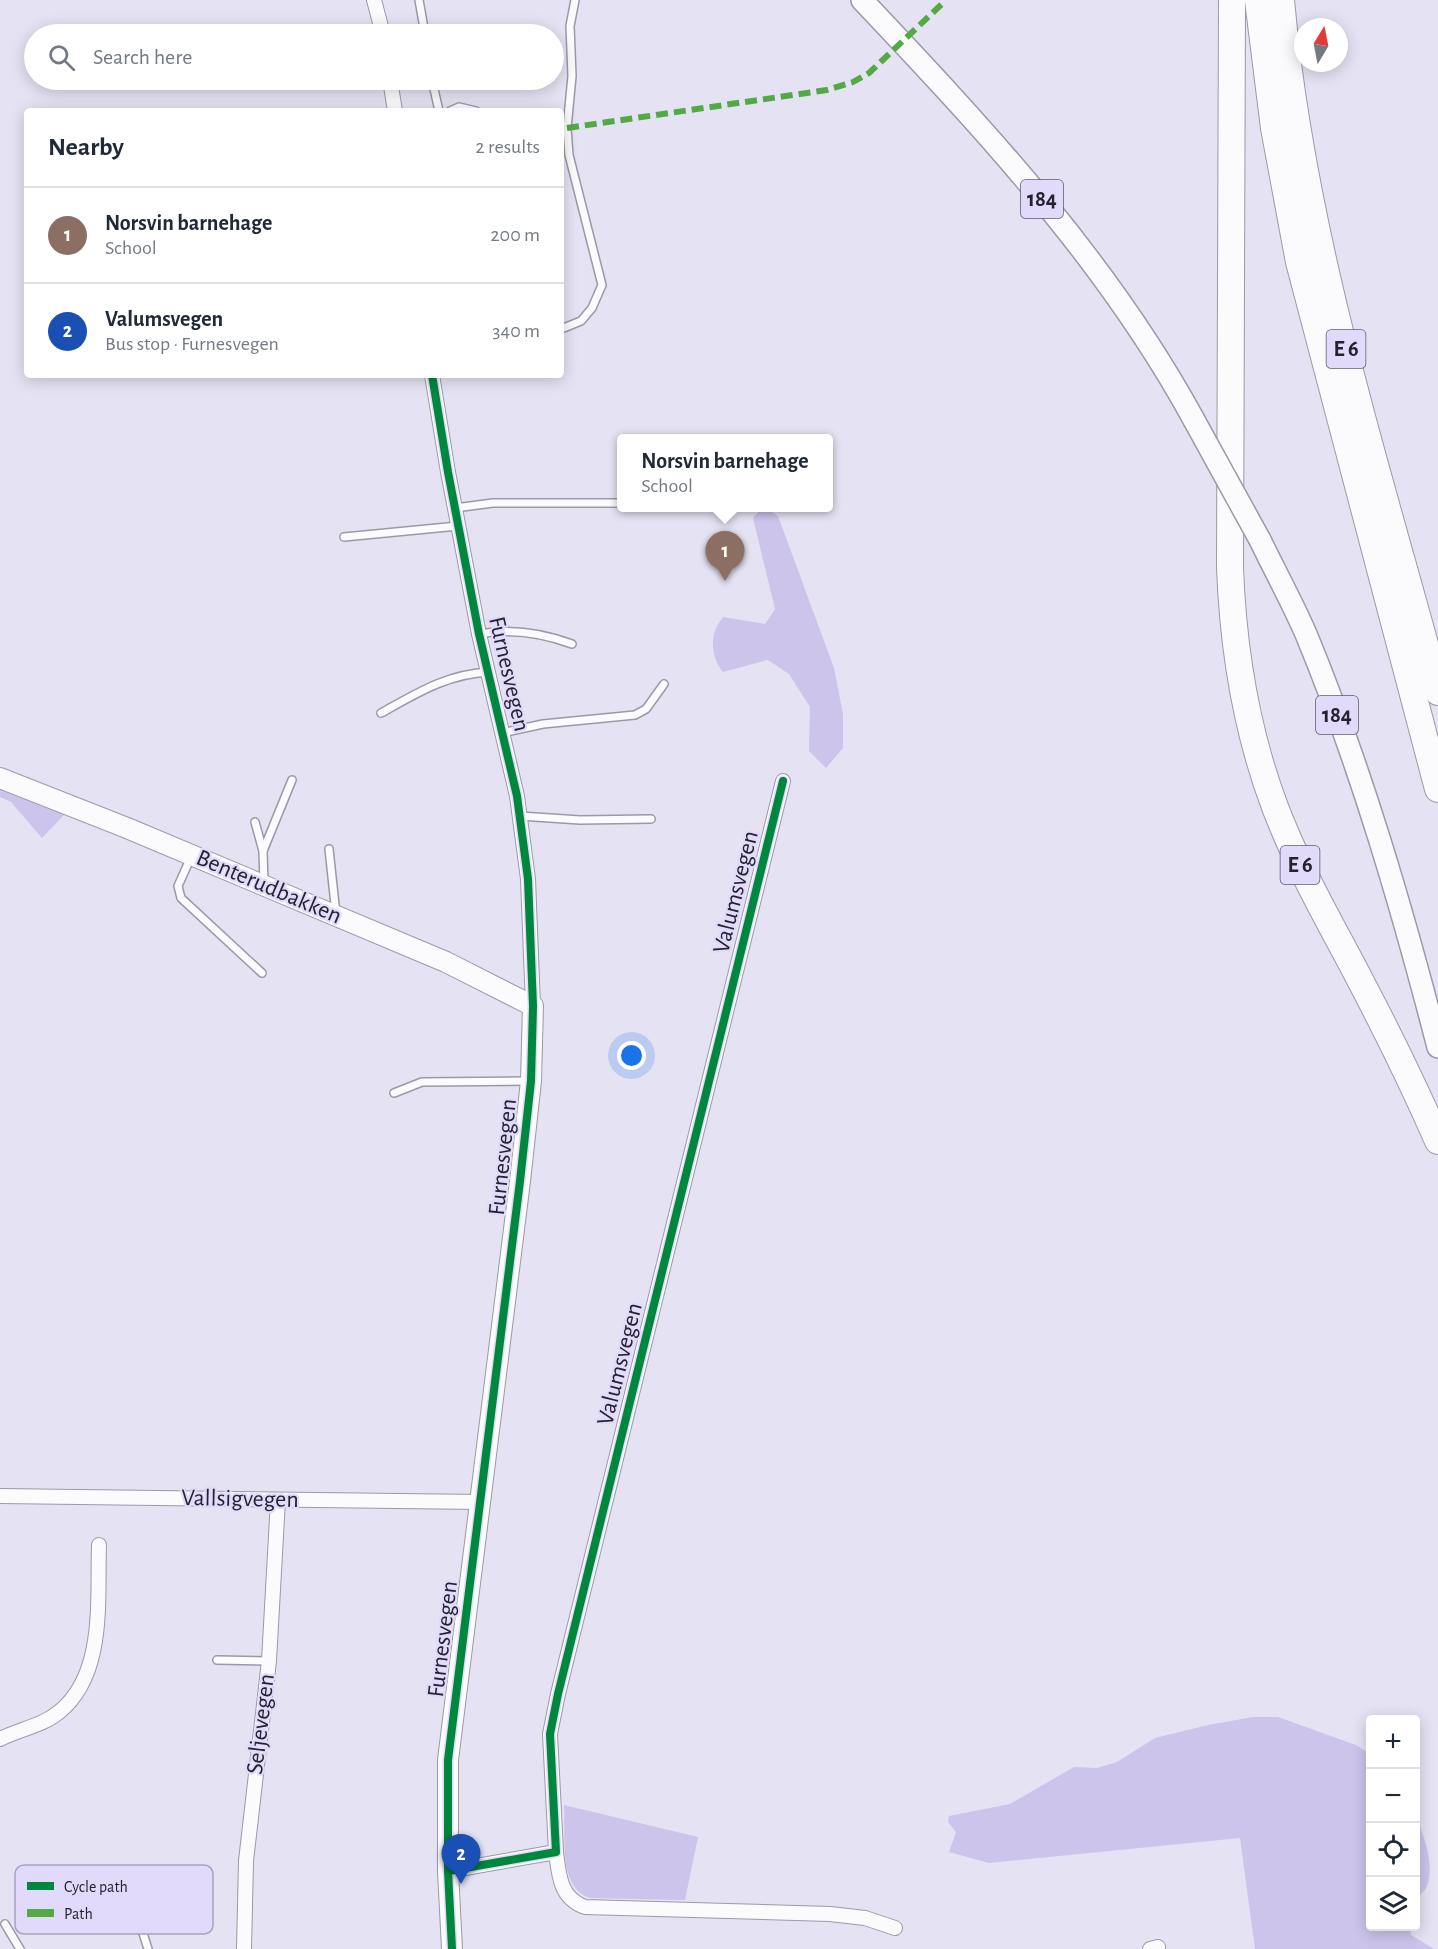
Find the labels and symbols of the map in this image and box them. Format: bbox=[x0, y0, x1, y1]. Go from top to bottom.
north arrow bbox=[1294, 18, 1348, 72]
road number: 184 bbox=[1021, 180, 1063, 218]
road number: E 6 bbox=[1326, 330, 1366, 368]
pin: 1 bbox=[706, 532, 744, 581]
street label: Furnesvegen bbox=[484, 614, 534, 734]
road number: 184 bbox=[1316, 696, 1358, 734]
street label: Valumsvegen bbox=[709, 828, 763, 956]
street label: Benterudbakken bbox=[193, 846, 345, 928]
road number: E 6 bbox=[1280, 846, 1320, 884]
your location bbox=[617, 1041, 646, 1070]
street label: Furnesvegen bbox=[485, 1097, 521, 1217]
street label: Valumsvegen bbox=[593, 1300, 647, 1428]
street label: Vallsigvegen bbox=[181, 1486, 299, 1512]
street label: Furnesvegen bbox=[424, 1579, 462, 1699]
street label: Seljevegen bbox=[243, 1672, 279, 1776]
pin: 2 bbox=[442, 1834, 480, 1884]
legend bbox=[15, 1865, 213, 1934]
text: Cycle path bbox=[64, 1879, 128, 1896]
text: Path bbox=[64, 1906, 93, 1922]

